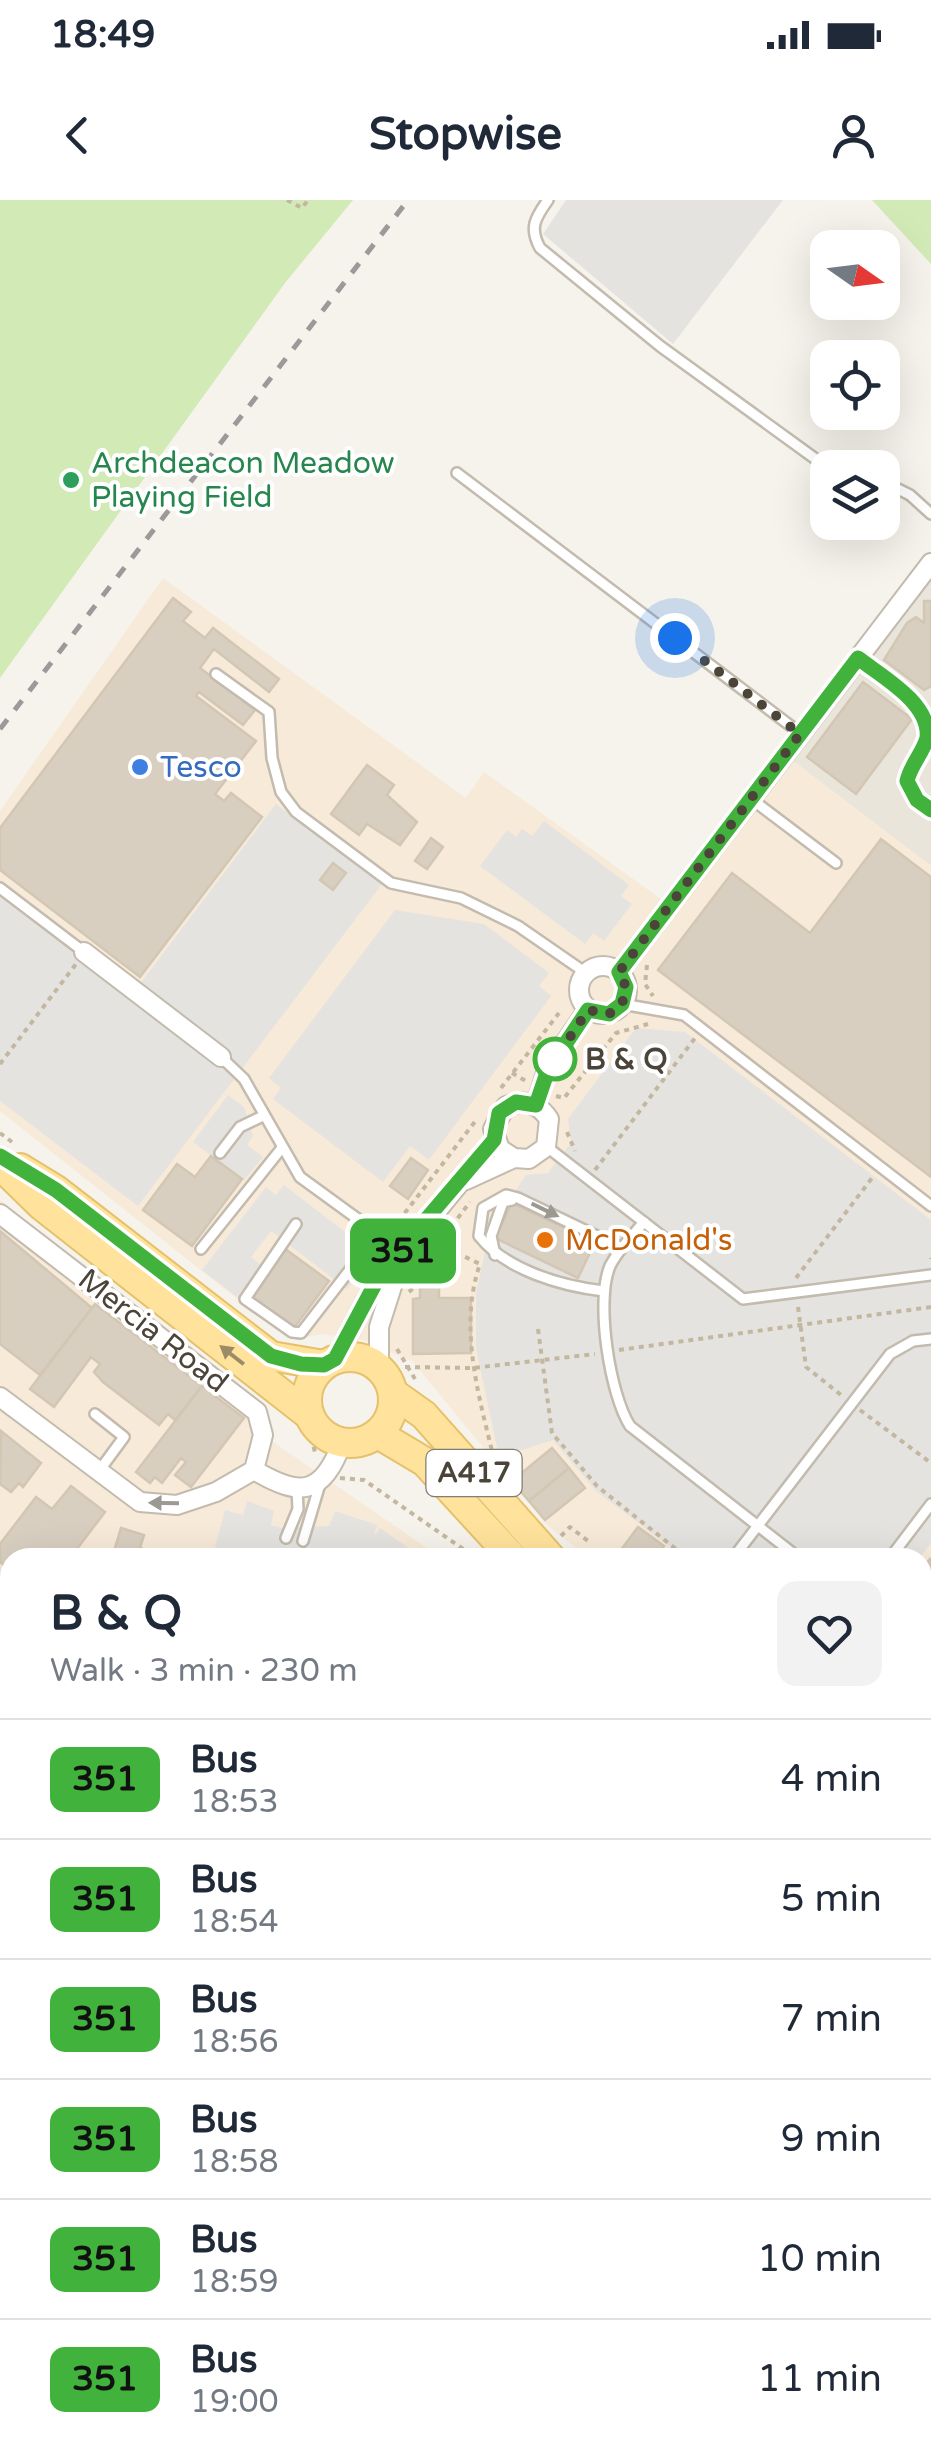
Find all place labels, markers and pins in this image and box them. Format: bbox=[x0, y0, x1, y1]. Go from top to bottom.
place label: Archdeacon Meadow Playing Field bbox=[91, 445, 395, 516]
marker: Archdeacon Meadow Playing Field bbox=[60, 469, 82, 491]
place label: Tesco bbox=[160, 749, 242, 786]
marker: Tesco bbox=[129, 756, 151, 778]
marker: B & Q bbox=[534, 1038, 576, 1080]
place label: B & Q bbox=[585, 1041, 668, 1078]
place label: McDonald's bbox=[565, 1222, 732, 1259]
marker: McDonald's bbox=[534, 1229, 556, 1251]

